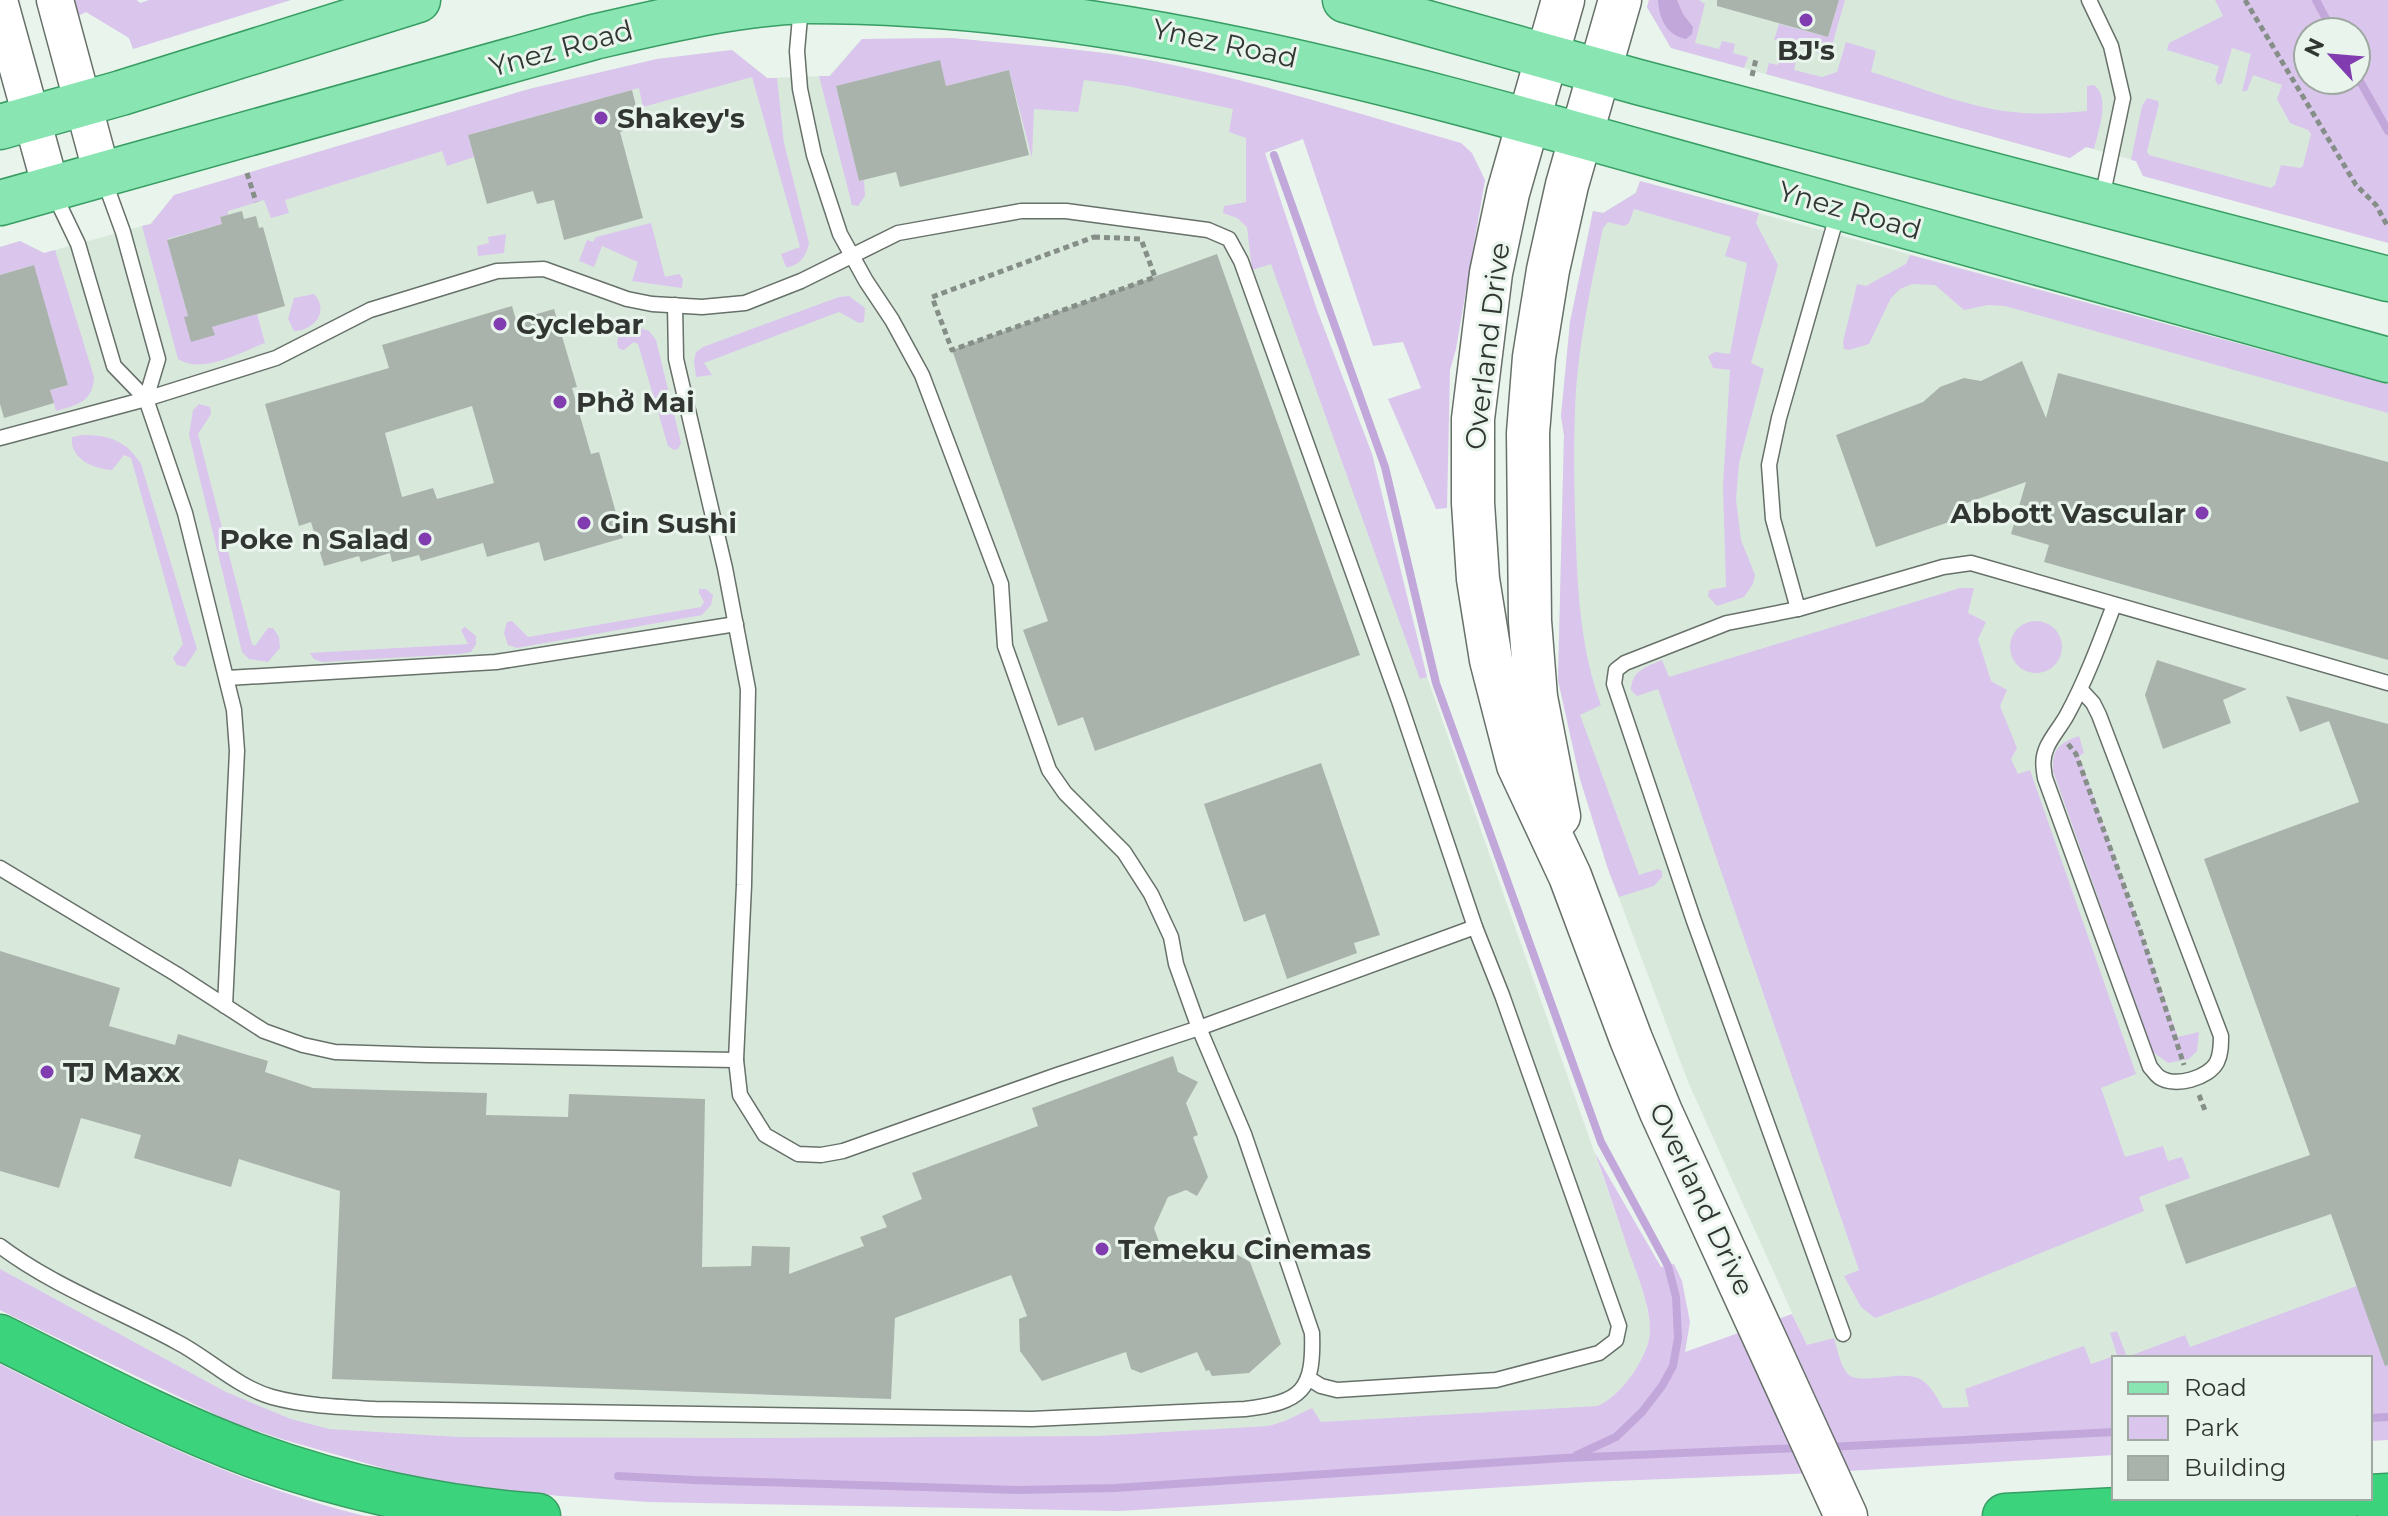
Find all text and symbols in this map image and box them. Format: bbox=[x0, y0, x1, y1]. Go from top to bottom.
street label: Ynez Road bbox=[1149, 11, 1301, 75]
marker: BJ's bbox=[1797, 11, 1815, 29]
street label: Ynez Road bbox=[485, 13, 637, 83]
north arrow bbox=[2292, 16, 2372, 96]
place label: BJ's bbox=[1777, 33, 1835, 67]
text: N bbox=[2298, 34, 2331, 61]
place label: Shakey's bbox=[617, 101, 745, 135]
marker: Shakey's bbox=[592, 109, 610, 127]
street label: Ynez Road bbox=[1775, 173, 1925, 247]
street label: Overland Drive bbox=[1457, 240, 1517, 452]
place label: Cyclebar bbox=[516, 307, 644, 341]
marker: Cyclebar bbox=[491, 315, 509, 333]
place label: Phở Mai bbox=[576, 385, 695, 419]
marker: Phở Mai bbox=[551, 393, 569, 411]
place label: Abbott Vascular bbox=[1950, 496, 2186, 530]
marker: Abbott Vascular bbox=[2193, 504, 2211, 522]
place label: Gin Sushi bbox=[600, 506, 737, 540]
marker: Gin Sushi bbox=[575, 514, 593, 532]
place label: Poke n Salad bbox=[220, 522, 409, 556]
marker: Poke n Salad bbox=[416, 530, 434, 548]
place label: TJ Maxx bbox=[63, 1055, 181, 1089]
marker: TJ Maxx bbox=[38, 1063, 56, 1081]
street label: Overland Drive bbox=[1642, 1097, 1762, 1301]
place label: Temeku Cinemas bbox=[1118, 1232, 1371, 1266]
marker: Temeku Cinemas bbox=[1093, 1240, 1111, 1258]
legend bbox=[2112, 1356, 2372, 1500]
text: Road bbox=[2184, 1373, 2247, 1402]
text: Park bbox=[2184, 1413, 2239, 1442]
text: Building bbox=[2184, 1453, 2287, 1482]

